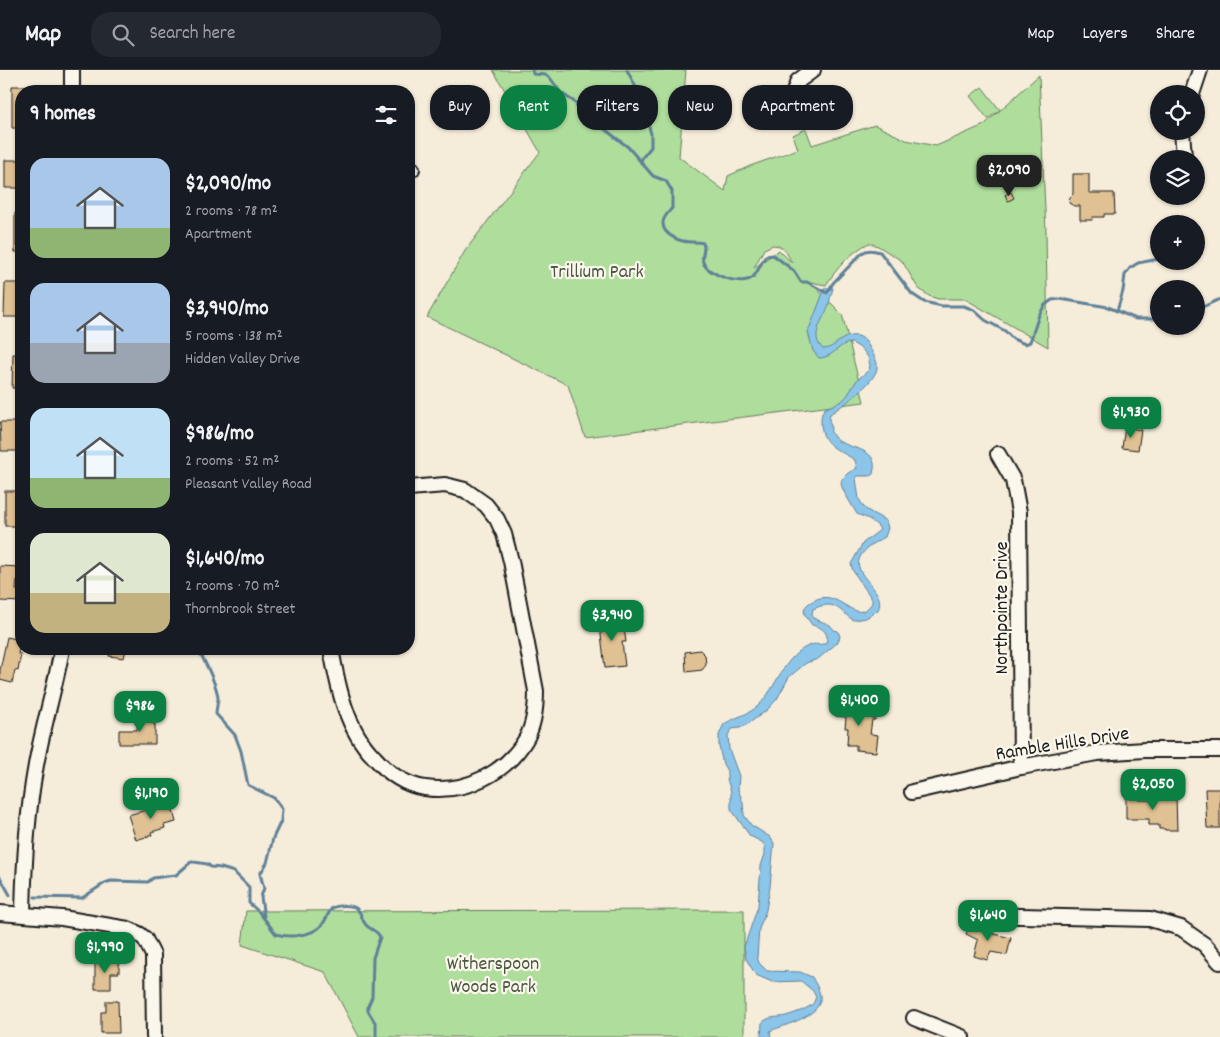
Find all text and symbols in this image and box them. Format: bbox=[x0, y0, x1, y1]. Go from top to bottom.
search box bbox=[91, 12, 441, 57]
text: Map bbox=[25, 18, 61, 52]
icon: search bbox=[109, 21, 137, 49]
text: Search here bbox=[149, 21, 235, 48]
text: Map bbox=[1027, 22, 1054, 47]
text: Layers bbox=[1082, 22, 1128, 47]
text: Share bbox=[1156, 22, 1195, 47]
chip: Buy bbox=[430, 85, 490, 130]
chip: Rent bbox=[500, 85, 567, 130]
chip: Filters bbox=[577, 85, 658, 130]
chip: New bbox=[668, 85, 732, 130]
chip: Apartment bbox=[742, 85, 853, 130]
map controls bbox=[1150, 85, 1205, 335]
button: locate bbox=[1150, 85, 1205, 140]
text: 9 homes bbox=[30, 100, 96, 130]
icon: filters bbox=[372, 101, 400, 129]
button: layers bbox=[1150, 150, 1205, 205]
pin: $2,090 bbox=[968, 154, 1050, 197]
text: $2,090 bbox=[988, 159, 1030, 182]
text: $2,090/mo bbox=[185, 170, 271, 200]
icon: home bbox=[70, 178, 130, 238]
text: 2 rooms · 78 m² bbox=[185, 200, 278, 223]
button: + bbox=[1150, 215, 1205, 270]
text: Apartment bbox=[185, 223, 252, 246]
park label: Trillium Park bbox=[550, 259, 644, 287]
button: − bbox=[1150, 280, 1205, 335]
text: $3,940/mo bbox=[185, 295, 269, 325]
icon: home bbox=[70, 303, 130, 363]
text: 5 rooms · 138 m² bbox=[185, 325, 282, 348]
text: Hidden Valley Drive bbox=[185, 348, 300, 371]
pin: $1,930 bbox=[1090, 396, 1172, 439]
text: $1,930 bbox=[1112, 401, 1150, 424]
text: $986/mo bbox=[185, 420, 254, 450]
icon: home bbox=[70, 428, 130, 488]
text: 2 rooms · 52 m² bbox=[185, 450, 279, 473]
text: Pleasant Valley Road bbox=[185, 473, 312, 496]
street label: Northpointe Drive bbox=[989, 541, 1017, 675]
text: $1,640/mo bbox=[185, 545, 264, 575]
icon: home bbox=[70, 553, 130, 613]
text: 2 rooms · 70 m² bbox=[185, 575, 280, 598]
text: Thornbrook Street bbox=[185, 598, 295, 621]
pin: $3,940 bbox=[571, 600, 653, 642]
text: $3,940 bbox=[592, 604, 632, 627]
pin: $1,400 bbox=[818, 684, 900, 727]
text: $1,400 bbox=[840, 689, 878, 712]
pin: $986 bbox=[110, 690, 170, 733]
text: $986 bbox=[125, 695, 155, 718]
street label: Ramble Hills Drive bbox=[994, 721, 1131, 769]
pin: $2,050 bbox=[1112, 768, 1194, 811]
text: $2,050 bbox=[1132, 773, 1175, 796]
pin: $1,190 bbox=[110, 778, 192, 820]
text: $1,190 bbox=[134, 782, 168, 805]
pin: $1,640 bbox=[947, 900, 1029, 942]
text: $1,640 bbox=[969, 904, 1007, 927]
pin: $1,990 bbox=[64, 932, 146, 974]
text: $1,990 bbox=[86, 936, 124, 959]
park label: Witherspoon Woods Park bbox=[447, 951, 539, 1002]

